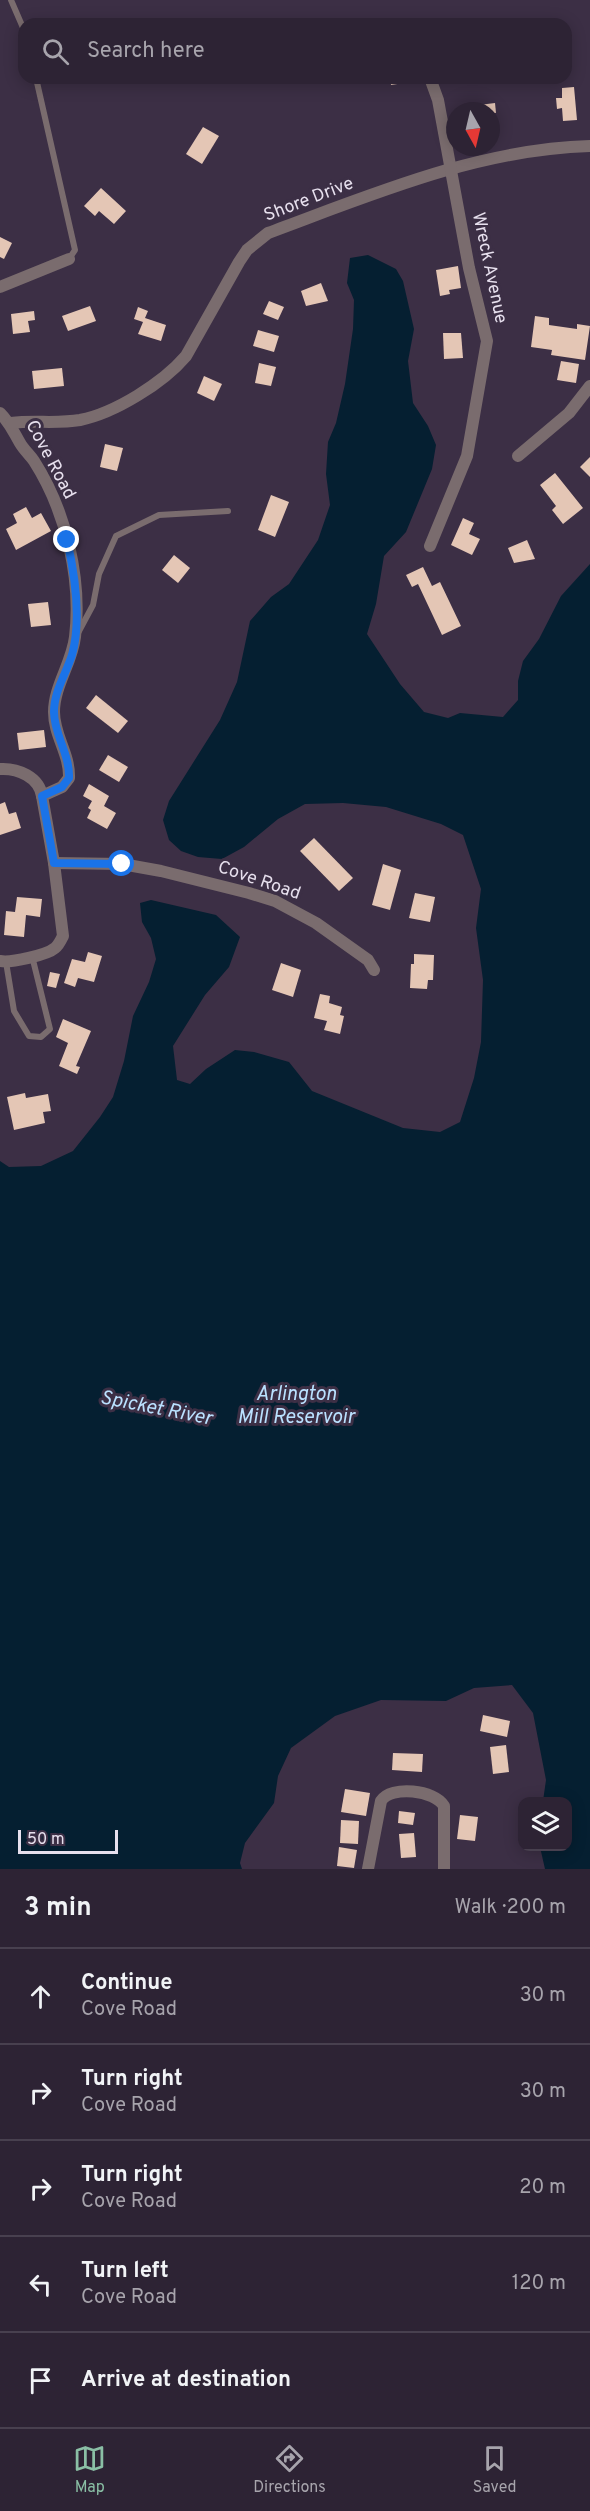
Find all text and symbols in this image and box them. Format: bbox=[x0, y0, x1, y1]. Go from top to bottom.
search box bbox=[18, 18, 572, 84]
icon: search bbox=[39, 35, 72, 68]
text: Search here bbox=[87, 38, 205, 65]
north arrow bbox=[446, 102, 500, 156]
street label: Shore Drive bbox=[261, 172, 357, 228]
street label: Wreck Avenue bbox=[466, 210, 512, 326]
street label: Cove Road bbox=[20, 416, 80, 504]
route end bbox=[53, 526, 79, 552]
route start bbox=[108, 850, 134, 876]
street label: Cove Road bbox=[214, 856, 304, 906]
water label: Arlington Mill Reservoir bbox=[237, 1382, 356, 1431]
water label: Spicket River bbox=[98, 1385, 216, 1433]
map controls bbox=[518, 1797, 572, 1851]
button: layers bbox=[518, 1797, 572, 1851]
scale bar bbox=[18, 1827, 118, 1854]
text: 50 m bbox=[27, 1830, 65, 1850]
text: 3 min bbox=[24, 1892, 92, 1925]
text: Walk · 200 m bbox=[455, 1895, 566, 1921]
text: Continue bbox=[81, 1970, 172, 1997]
icon: ahead bbox=[24, 1980, 57, 2013]
text: 30 m bbox=[520, 1983, 566, 2009]
text: Cove Road bbox=[81, 1997, 177, 2023]
text: Turn right bbox=[81, 2066, 183, 2093]
icon: right bbox=[24, 2076, 57, 2109]
text: 30 m bbox=[520, 2079, 566, 2105]
text: Cove Road bbox=[81, 2093, 177, 2119]
text: Turn right bbox=[81, 2162, 183, 2189]
icon: right bbox=[24, 2172, 57, 2205]
text: 20 m bbox=[519, 2175, 566, 2201]
text: Cove Road bbox=[81, 2189, 177, 2215]
text: Turn left bbox=[81, 2258, 169, 2285]
icon: left bbox=[24, 2268, 57, 2301]
text: 120 m bbox=[512, 2271, 566, 2297]
text: Cove Road bbox=[81, 2285, 177, 2311]
icon: arrive bbox=[24, 2364, 57, 2397]
text: Arrive at destination bbox=[81, 2367, 291, 2394]
tab: Map bbox=[73, 2442, 106, 2498]
tab: Directions bbox=[253, 2442, 326, 2498]
tab: Saved bbox=[473, 2442, 517, 2498]

